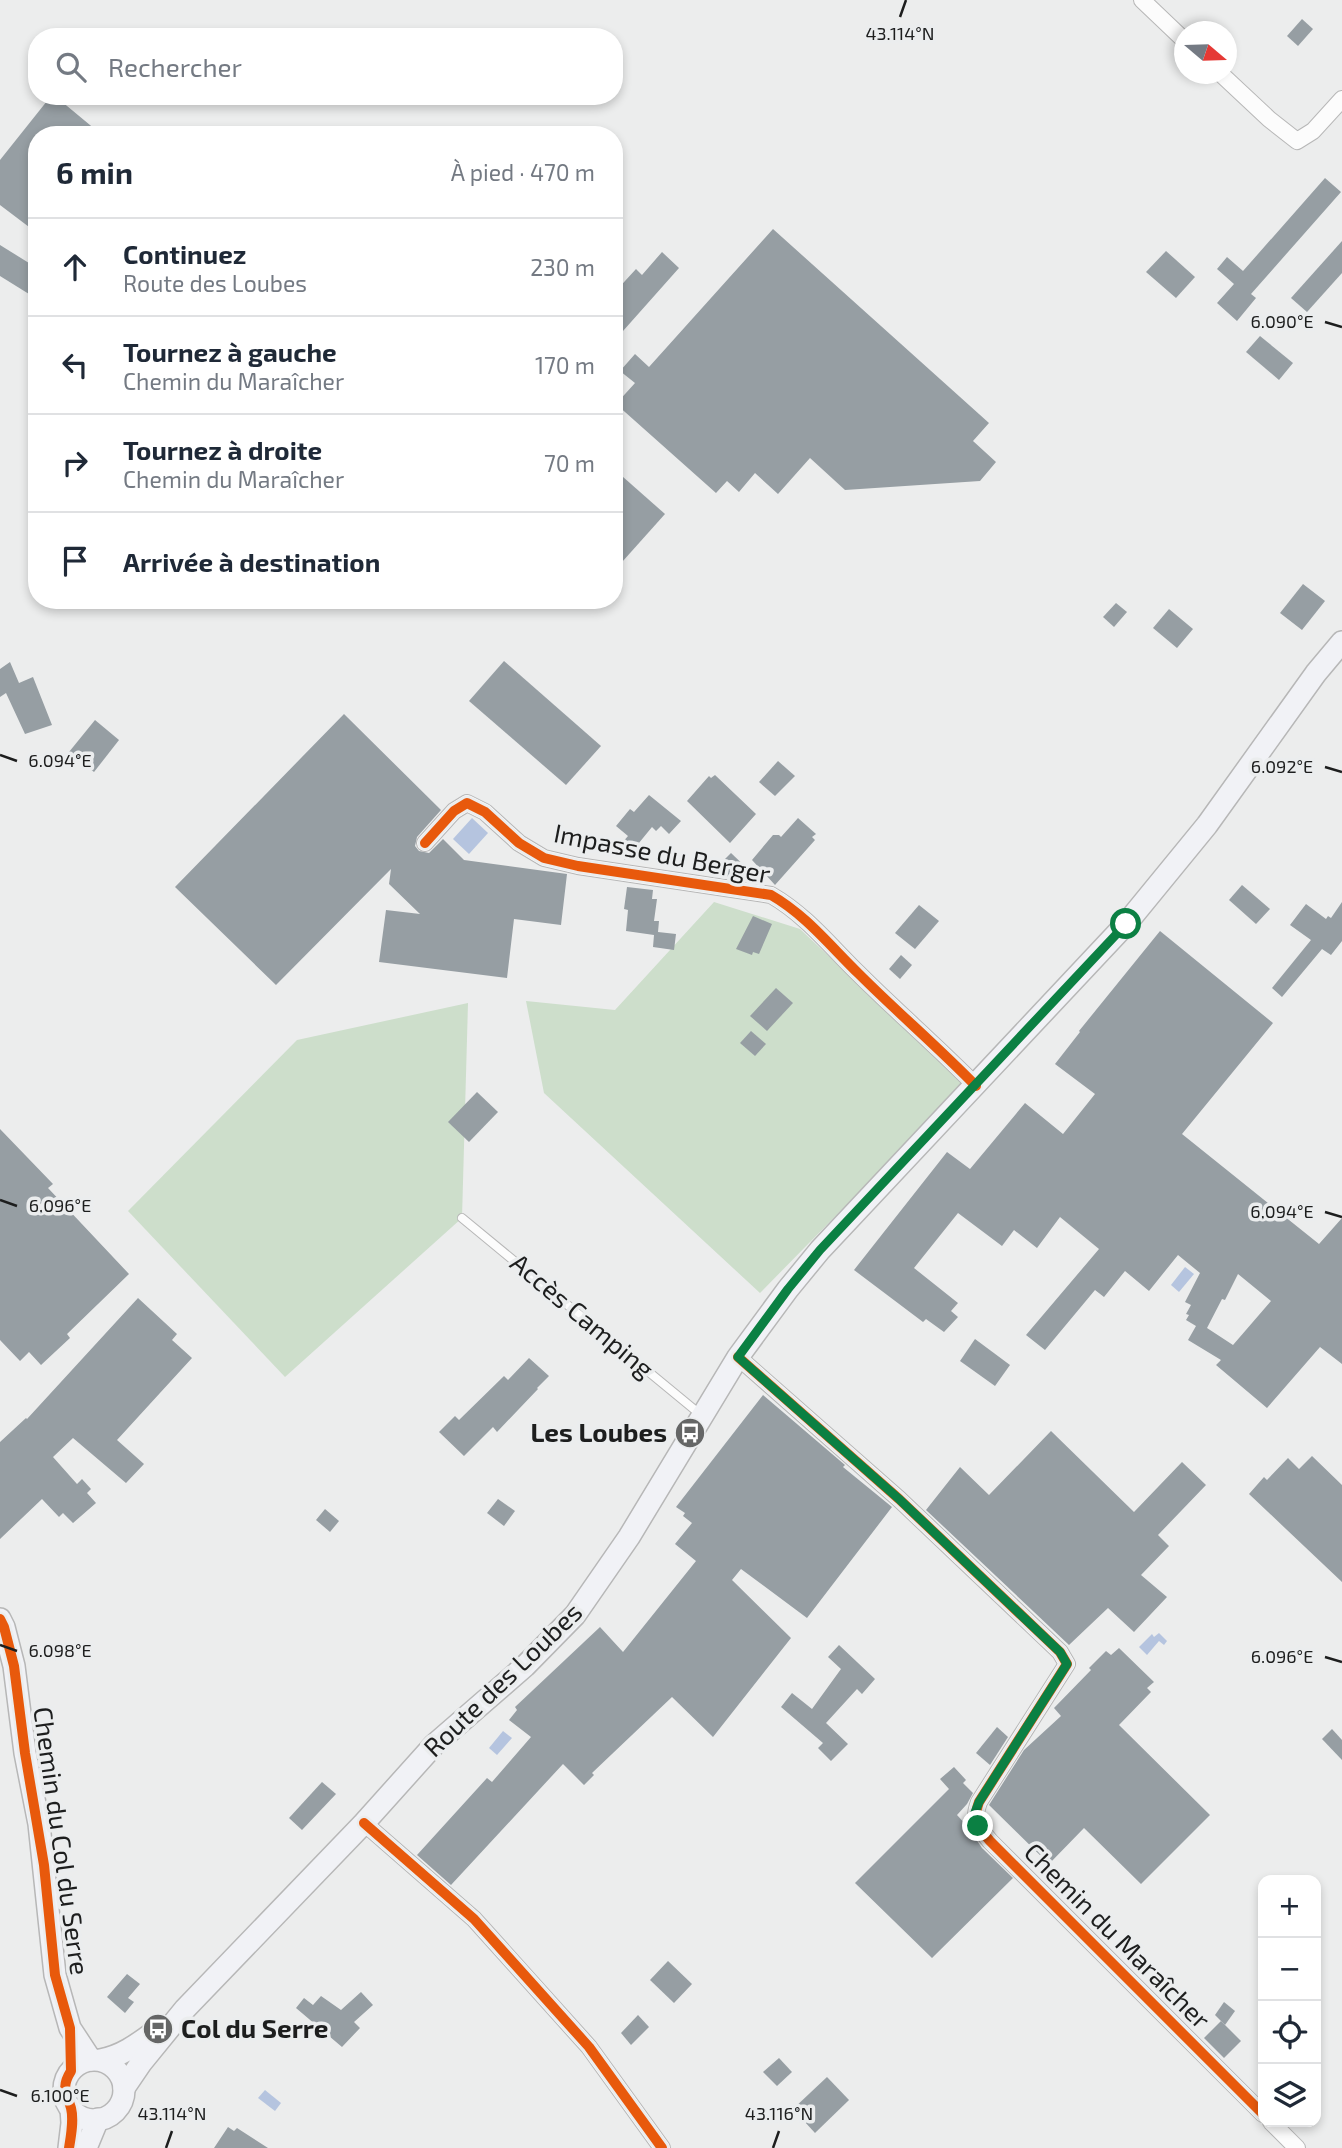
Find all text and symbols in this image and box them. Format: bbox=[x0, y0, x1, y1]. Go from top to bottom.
north arrow bbox=[1174, 21, 1237, 84]
text: 43.114°N bbox=[865, 22, 935, 44]
search box bbox=[28, 28, 623, 105]
icon: search bbox=[52, 48, 90, 86]
text: Rechercher bbox=[108, 51, 242, 82]
text: 6 min bbox=[56, 154, 133, 190]
text: À pied · 470 m bbox=[451, 158, 595, 186]
text: Continuez bbox=[123, 238, 246, 269]
icon: ahead bbox=[56, 248, 94, 286]
text: 230 m bbox=[530, 253, 595, 281]
text: Route des Loubes bbox=[123, 269, 307, 297]
text: 6.090°E bbox=[1250, 310, 1314, 332]
text: Tournez à gauche bbox=[123, 336, 337, 367]
icon: left bbox=[56, 346, 94, 384]
text: 170 m bbox=[535, 351, 595, 379]
text: Chemin du Maraîcher bbox=[123, 367, 344, 395]
text: Tournez à droite bbox=[123, 434, 322, 465]
icon: right bbox=[56, 444, 94, 482]
text: 70 m bbox=[544, 449, 595, 477]
text: Chemin du Maraîcher bbox=[123, 465, 344, 493]
icon: arrive bbox=[56, 542, 94, 580]
text: Arrivée à destination bbox=[123, 546, 380, 577]
text: 6.094°E bbox=[28, 749, 92, 771]
text: 6.092°E bbox=[1251, 755, 1313, 777]
street label: Impasse du Berger bbox=[551, 816, 773, 889]
route start bbox=[1110, 908, 1141, 939]
text: 6.096°E bbox=[29, 1194, 91, 1216]
text: 6.094°E bbox=[1250, 1200, 1314, 1222]
street label: Accès Camping bbox=[505, 1246, 661, 1384]
place label: Les Loubes bbox=[530, 1416, 667, 1447]
bus stop icon: Les Loubes bbox=[673, 1416, 707, 1450]
street label: Route des Loubes bbox=[416, 1596, 588, 1762]
text: 6.098°E bbox=[28, 1639, 92, 1661]
text: 6.096°E bbox=[1251, 1645, 1313, 1667]
street label: Chemin du Col du Serre bbox=[28, 1705, 97, 1977]
route end bbox=[962, 1810, 993, 1841]
street label: Chemin du Maraîcher bbox=[1019, 1836, 1217, 2034]
map controls bbox=[1258, 1875, 1321, 2127]
button: + bbox=[1258, 1875, 1321, 1938]
button: − bbox=[1258, 1938, 1321, 2001]
button: locate bbox=[1258, 2001, 1321, 2064]
bus stop icon: Col du Serre bbox=[141, 2012, 175, 2046]
place label: Col du Serre bbox=[181, 2012, 328, 2043]
button: layers bbox=[1258, 2064, 1321, 2127]
text: 6.100°E bbox=[30, 2084, 90, 2106]
text: 43.114°N bbox=[137, 2102, 207, 2124]
text: 43.116°N bbox=[745, 2102, 813, 2124]

